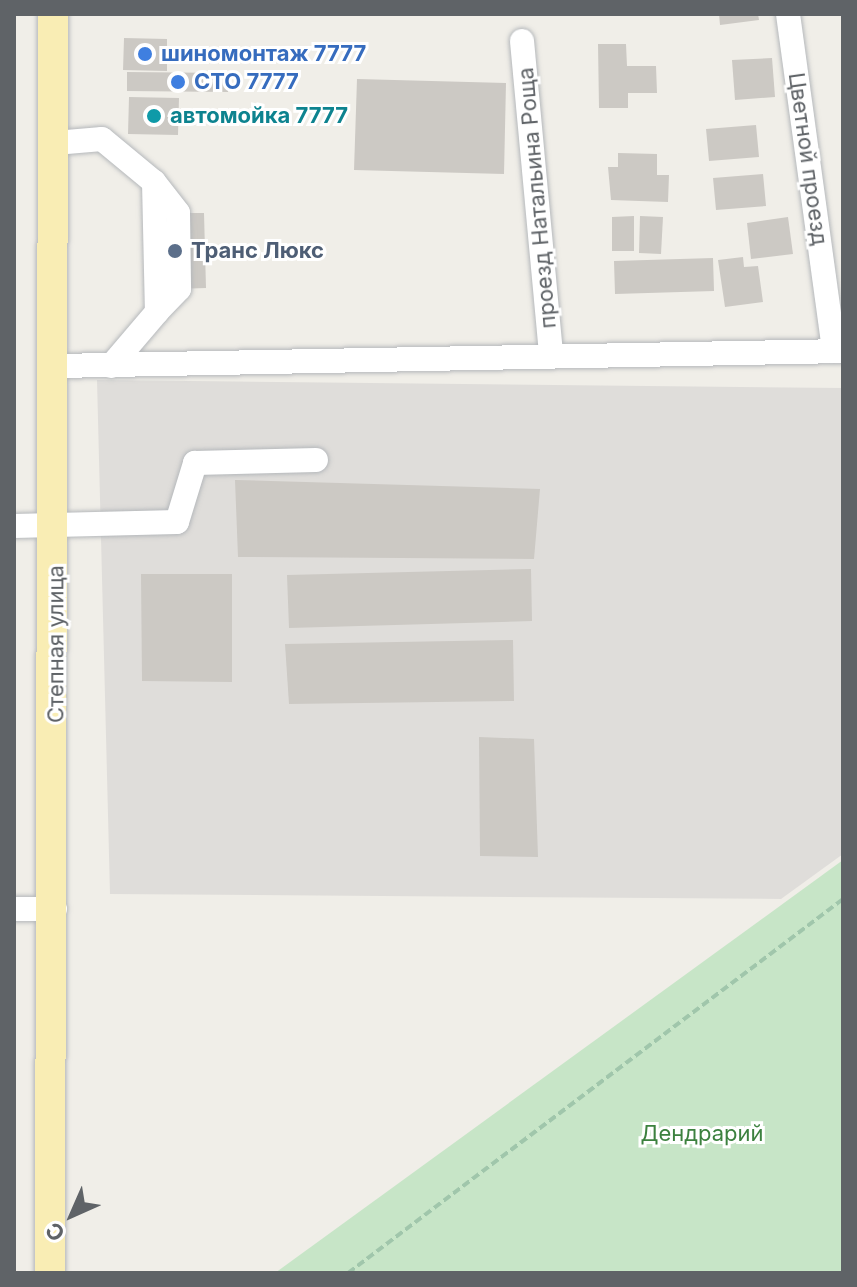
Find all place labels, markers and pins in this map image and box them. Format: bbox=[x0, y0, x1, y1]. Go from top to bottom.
place label: шиномонтаж 7777 bbox=[161, 41, 366, 67]
marker: шиномонтаж 7777 bbox=[136, 45, 154, 63]
place label: СТО 7777 bbox=[194, 69, 299, 95]
marker: СТО 7777 bbox=[169, 73, 187, 91]
place label: автомойка 7777 bbox=[170, 103, 348, 129]
marker: автомойка 7777 bbox=[145, 107, 163, 125]
place label: Транс Люкс bbox=[191, 238, 324, 264]
marker: Транс Люкс bbox=[166, 242, 184, 260]

